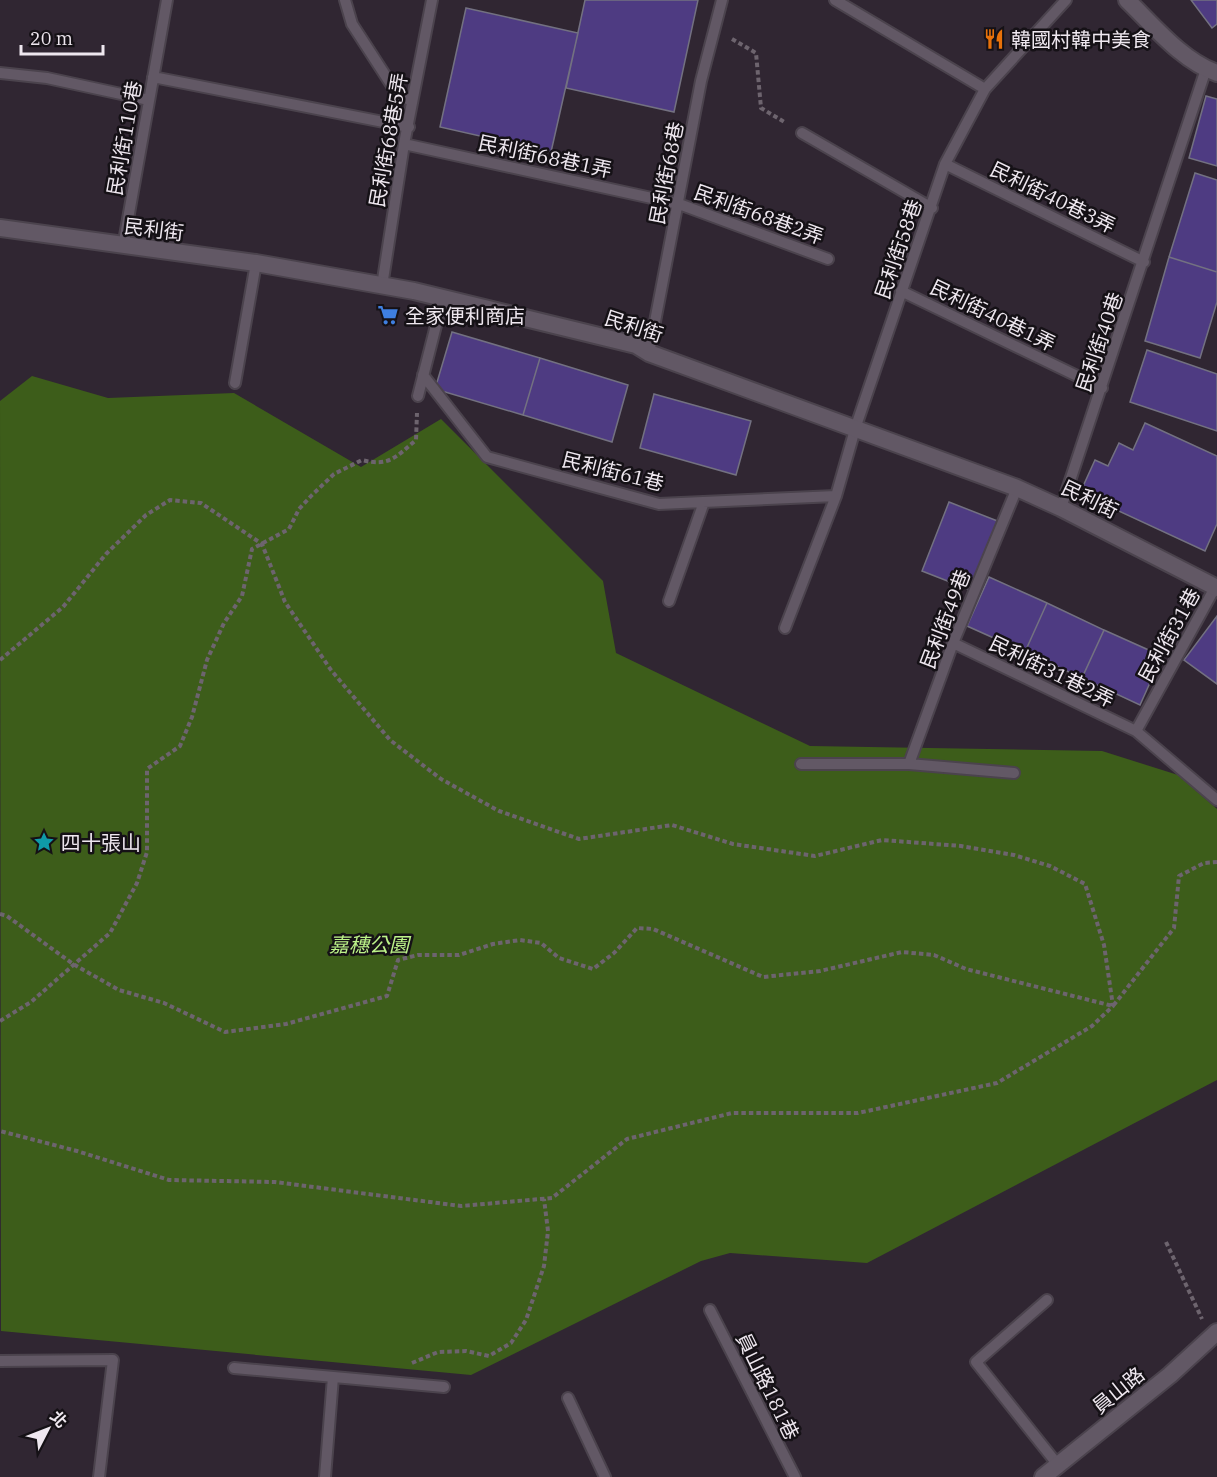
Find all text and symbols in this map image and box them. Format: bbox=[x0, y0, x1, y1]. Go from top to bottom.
scale bar bbox=[21, 18, 104, 56]
place label: 韓國村韓中美食 bbox=[1011, 26, 1151, 53]
text: 20 m bbox=[30, 27, 73, 50]
restaurant icon: 韓國村韓中美食 bbox=[982, 27, 1006, 51]
street label: 民利街68巷5弄 bbox=[363, 71, 413, 209]
street label: 民利街110巷 bbox=[101, 79, 147, 197]
street label: 民利街68巷 bbox=[643, 119, 689, 227]
street label: 民利街68巷1弄 bbox=[476, 129, 614, 183]
street label: 民利街40巷3弄 bbox=[986, 155, 1120, 239]
street label: 民利街68巷2弄 bbox=[690, 178, 828, 250]
street label: 民利街58巷 bbox=[868, 195, 928, 303]
street label: 民利街 bbox=[123, 212, 185, 246]
street label: 民利街40巷1弄 bbox=[926, 273, 1060, 357]
street label: 民利街40巷 bbox=[1069, 288, 1129, 396]
place label: 全家便利商店 bbox=[405, 302, 525, 329]
supermarket icon: 全家便利商店 bbox=[376, 303, 400, 327]
street label: 民利街 bbox=[601, 304, 667, 348]
street label: 民利街61巷 bbox=[559, 445, 667, 497]
street label: 民利街 bbox=[1057, 474, 1123, 524]
street label: 民利街49巷 bbox=[914, 566, 976, 672]
street label: 民利街31巷 bbox=[1132, 583, 1206, 687]
street label: 民利街31巷2弄 bbox=[985, 629, 1119, 713]
place label: 四十張山 bbox=[61, 829, 141, 856]
place icon: 四十張山 bbox=[32, 830, 56, 854]
park label: 嘉穗公園 bbox=[329, 931, 412, 958]
street label: 員山路181巷 bbox=[730, 1328, 806, 1444]
street label: 員山路 bbox=[1086, 1361, 1150, 1419]
north arrow bbox=[18, 1399, 78, 1459]
text: 北 bbox=[46, 1406, 72, 1432]

